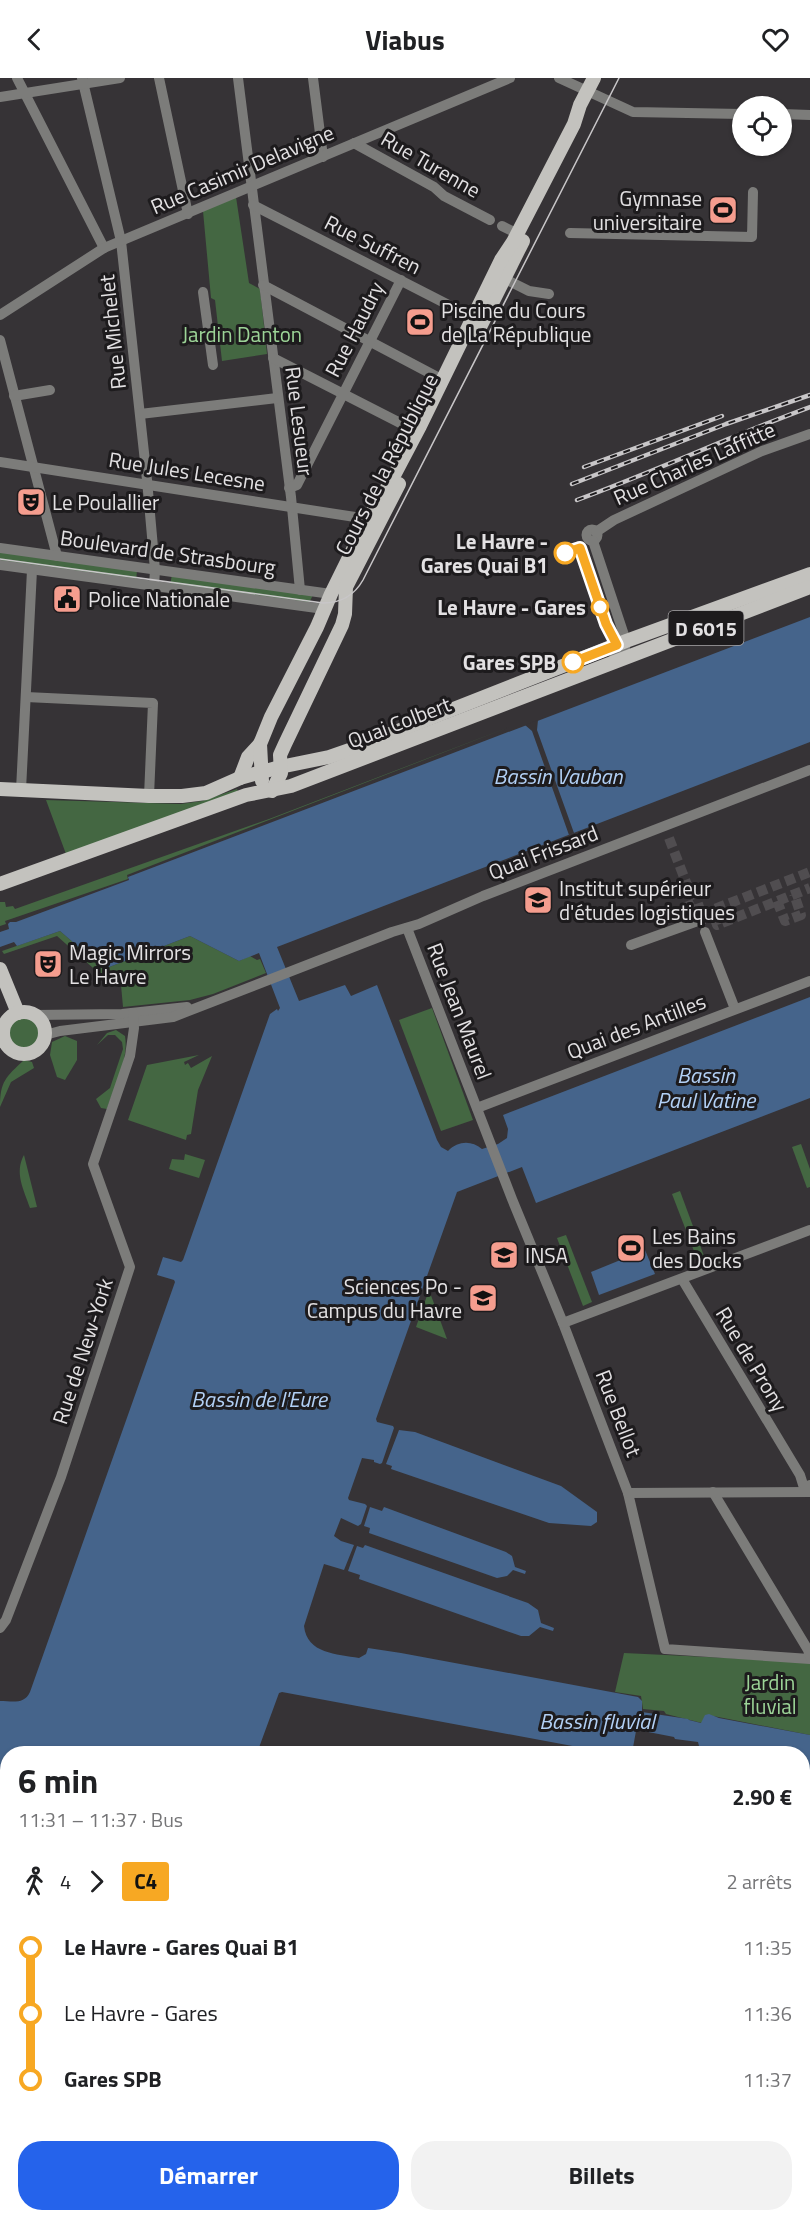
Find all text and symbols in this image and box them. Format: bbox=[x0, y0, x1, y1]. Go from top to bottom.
text: Viabus bbox=[365, 19, 445, 60]
icon: back bbox=[18, 23, 51, 56]
icon: heart bbox=[759, 23, 792, 56]
map controls bbox=[732, 96, 792, 156]
button: locate bbox=[732, 96, 792, 156]
street label: Rue Casimir Delavigne bbox=[145, 116, 339, 222]
street label: Rue Turenne bbox=[375, 123, 487, 205]
place label: Gymnase universitaire bbox=[593, 182, 702, 238]
sports icon: Gymnase universitaire bbox=[707, 194, 739, 226]
street label: Rue Suffren bbox=[319, 206, 427, 282]
street label: Rue Michelet bbox=[90, 272, 134, 391]
street label: Rue Haudry bbox=[316, 276, 392, 382]
place label: Piscine du Cours de La République bbox=[441, 294, 591, 350]
sports icon: Piscine du Cours de La République bbox=[404, 306, 436, 338]
park label: Jardin Danton bbox=[182, 318, 302, 350]
street label: Rue Lesueur bbox=[277, 365, 323, 477]
street label: Cours de la République bbox=[326, 367, 446, 561]
street label: Rue Charles Laffitte bbox=[608, 413, 780, 513]
street label: Rue Jules Lecesne bbox=[106, 443, 268, 499]
theatre icon: Le Poulallier bbox=[15, 486, 47, 518]
place label: Le Poulallier bbox=[52, 486, 159, 518]
street label: Boulevard de Strasbourg bbox=[58, 521, 278, 583]
place label: Le Havre - Gares Quai B1 bbox=[421, 525, 548, 581]
marker: Le Havre - Gares Quai B1 bbox=[554, 542, 576, 564]
public building icon: Police Nationale bbox=[51, 583, 83, 615]
place label: Police Nationale bbox=[88, 583, 230, 615]
place label: Le Havre - Gares bbox=[437, 591, 586, 623]
marker: Le Havre - Gares bbox=[591, 598, 609, 616]
road number: D 6015 bbox=[668, 611, 744, 645]
place label: Gares SPB bbox=[463, 646, 556, 678]
marker: Gares SPB bbox=[562, 651, 584, 673]
street label: Quai Colbert bbox=[343, 687, 456, 756]
water label: Bassin Vauban bbox=[493, 759, 624, 793]
street label: Quai Frissard bbox=[483, 816, 603, 888]
place label: Institut supérieur d'études logistiques bbox=[559, 872, 735, 928]
school or university icon: Institut supérieur d'études logistiques bbox=[522, 884, 554, 916]
place label: Magic Mirrors Le Havre bbox=[69, 936, 191, 992]
street label: Rue Jean Maurel bbox=[419, 938, 501, 1084]
theatre icon: Magic Mirrors Le Havre bbox=[32, 948, 64, 980]
street label: Quai des Antilles bbox=[562, 985, 710, 1067]
water label: Bassin Paul Vatine bbox=[657, 1058, 757, 1117]
place label: Les Bains des Docks bbox=[652, 1220, 742, 1276]
sports icon: Les Bains des Docks bbox=[615, 1232, 647, 1264]
school or university icon: INSA bbox=[488, 1239, 520, 1271]
place label: INSA bbox=[525, 1239, 569, 1271]
place label: Sciences Po - Campus du Havre bbox=[307, 1270, 462, 1326]
street label: Rue de New-York bbox=[43, 1274, 121, 1428]
school or university icon: Sciences Po - Campus du Havre bbox=[467, 1282, 499, 1314]
street label: Rue de Prony bbox=[708, 1300, 796, 1418]
street label: Rue Bellot bbox=[588, 1365, 650, 1462]
water label: Bassin de l'Eure bbox=[191, 1382, 329, 1416]
park label: Jardin fluvial bbox=[743, 1666, 797, 1722]
water label: Bassin fluvial bbox=[539, 1704, 657, 1738]
text: 6 min bbox=[18, 1756, 98, 1806]
text: 2.90 € bbox=[732, 1780, 792, 1814]
text: 11:31 – 11:37 · Bus bbox=[18, 1804, 183, 1835]
icon: walk bbox=[18, 1865, 51, 1898]
icon: forward bbox=[80, 1865, 113, 1898]
text: C4 bbox=[134, 1865, 157, 1897]
text: 4 bbox=[60, 1866, 71, 1897]
text: 2 arrêts bbox=[726, 1866, 792, 1897]
text: Le Havre - Gares Quai B1 bbox=[64, 1930, 299, 1964]
text: 11:35 bbox=[743, 1932, 792, 1963]
text: Le Havre - Gares bbox=[64, 1996, 218, 2030]
text: 11:36 bbox=[743, 1998, 792, 2029]
text: Gares SPB bbox=[64, 2062, 162, 2096]
text: 11:37 bbox=[743, 2064, 792, 2095]
button: Démarrer bbox=[18, 2141, 399, 2210]
button: Billets bbox=[411, 2141, 792, 2210]

